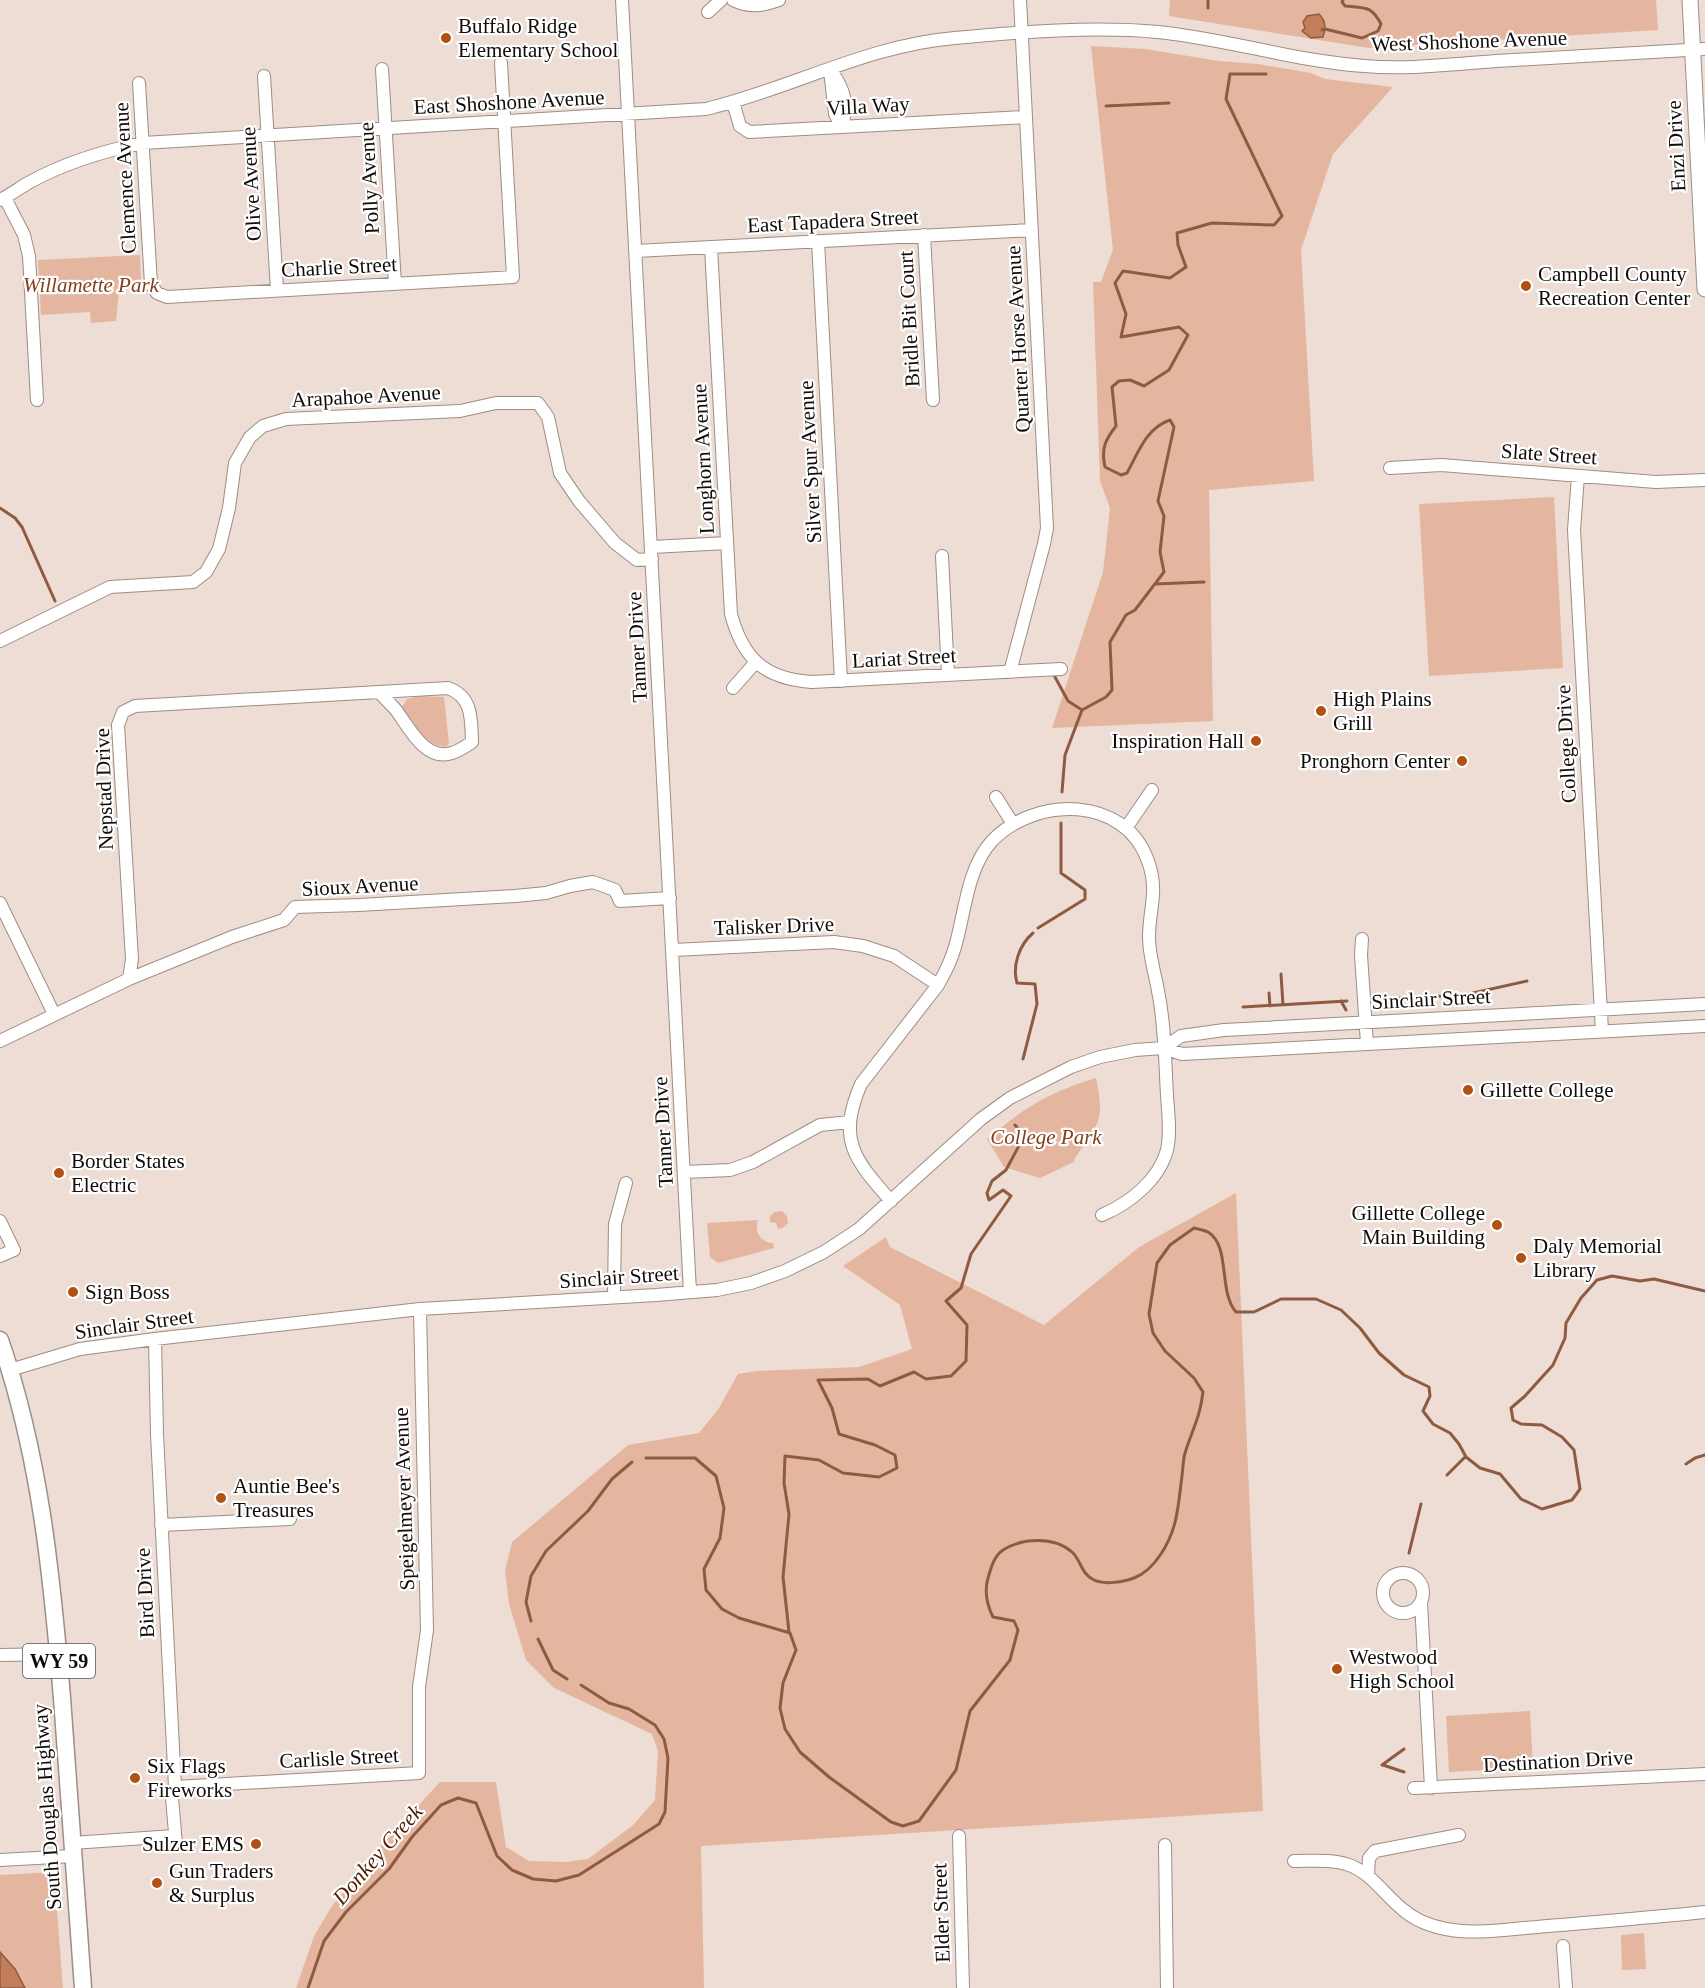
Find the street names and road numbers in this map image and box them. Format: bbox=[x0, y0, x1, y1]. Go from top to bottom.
street label: West Shoshone Avenue bbox=[1371, 26, 1567, 56]
street label: East Shoshone Avenue bbox=[413, 85, 605, 119]
street label: Villa Way bbox=[826, 92, 911, 120]
street label: Enzi Drive bbox=[1662, 100, 1690, 192]
street label: Clemence Avenue bbox=[109, 102, 141, 254]
street label: Polly Avenue bbox=[354, 121, 384, 235]
street label: Olive Avenue bbox=[236, 126, 266, 242]
street label: East Tapadera Street bbox=[747, 205, 920, 237]
street label: Quarter Horse Avenue bbox=[1001, 245, 1035, 433]
street label: Bridle Bit Court bbox=[893, 250, 925, 388]
street label: Charlie Street bbox=[280, 252, 398, 282]
street label: Arapahoe Avenue bbox=[291, 380, 441, 412]
street label: Silver Spur Avenue bbox=[794, 380, 826, 544]
street label: Longhorn Avenue bbox=[687, 383, 719, 535]
street label: Slate Street bbox=[1500, 439, 1598, 469]
street label: Tanner Drive bbox=[622, 591, 652, 703]
street label: Lariat Street bbox=[851, 643, 957, 673]
street label: College Drive bbox=[1551, 684, 1581, 804]
street label: Nepstad Drive bbox=[90, 728, 118, 850]
street label: Sioux Avenue bbox=[301, 871, 419, 901]
street label: Talisker Drive bbox=[713, 912, 835, 940]
street label: Sinclair Street bbox=[1371, 984, 1491, 1014]
street label: Tanner Drive bbox=[648, 1076, 678, 1188]
street label: Sinclair Street bbox=[559, 1261, 680, 1293]
street label: Sinclair Street bbox=[73, 1304, 195, 1344]
street label: Speigelmeyer Avenue bbox=[389, 1407, 419, 1591]
street label: Bird Drive bbox=[131, 1547, 159, 1639]
road number: WY 59 bbox=[23, 1644, 95, 1678]
street label: South Douglas Highway bbox=[28, 1703, 66, 1911]
street label: Carlisle Street bbox=[279, 1743, 399, 1773]
street label: Destination Drive bbox=[1483, 1745, 1633, 1777]
street label: Elder Street bbox=[927, 1863, 955, 1963]

